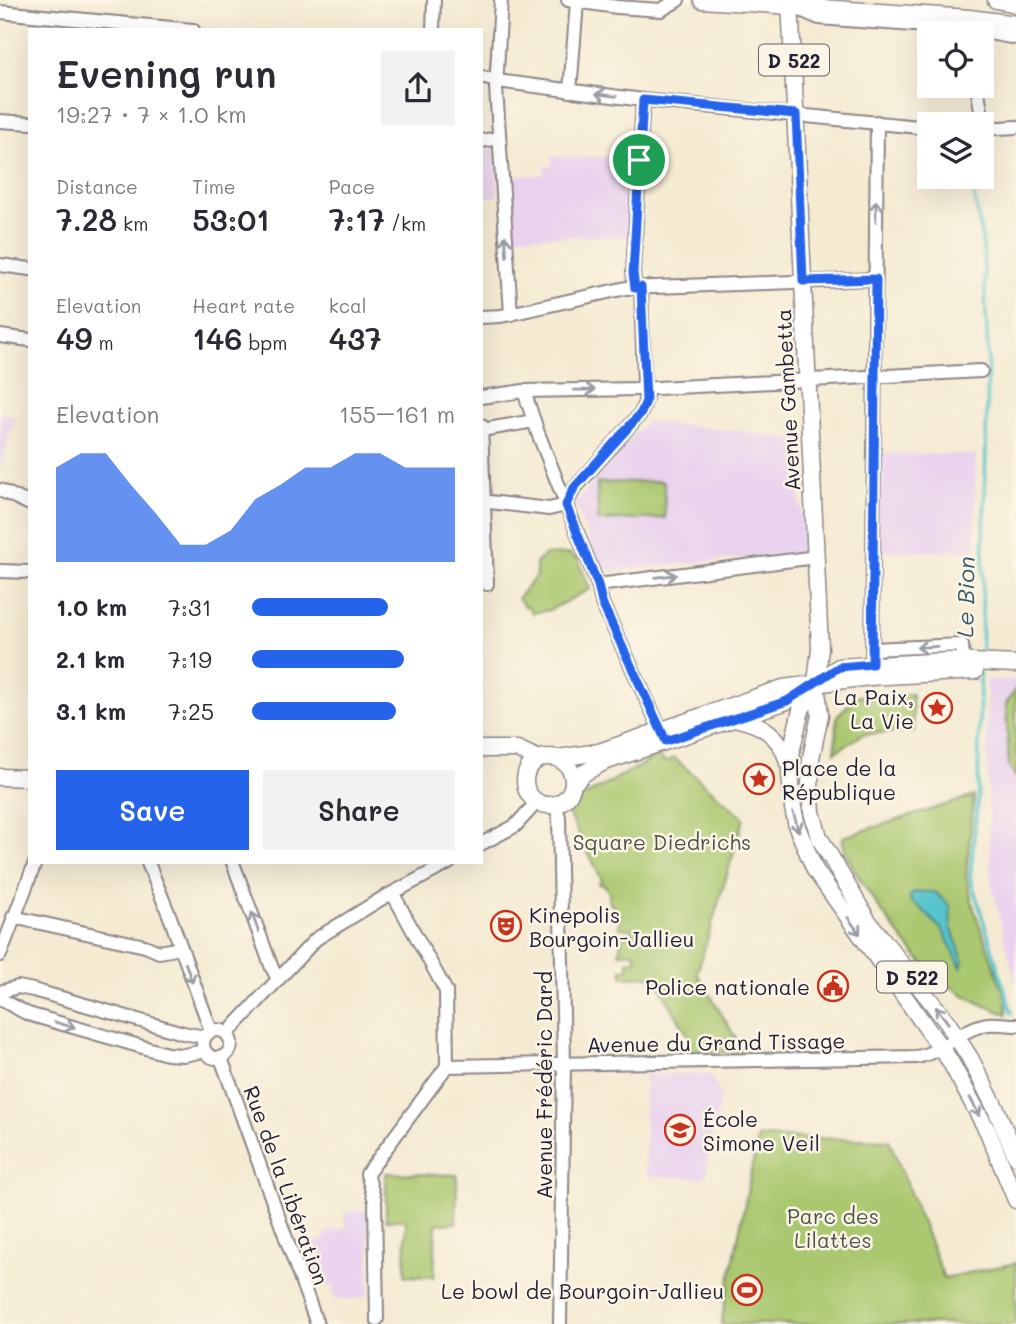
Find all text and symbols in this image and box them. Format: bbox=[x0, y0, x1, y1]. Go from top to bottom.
map controls bbox=[917, 21, 994, 189]
button: locate bbox=[917, 21, 994, 98]
road number: D 522 bbox=[759, 44, 829, 76]
text: Evening run bbox=[56, 48, 277, 98]
button: share bbox=[381, 51, 455, 125]
one-way arrow bbox=[595, 89, 618, 102]
text: 19:27 · 7 × 1.0 km bbox=[56, 99, 246, 129]
button: layers bbox=[917, 112, 994, 189]
pin bbox=[609, 130, 669, 190]
icon: arrive bbox=[620, 141, 658, 179]
text: Distance bbox=[56, 174, 138, 199]
text: Time bbox=[192, 174, 236, 199]
text: Pace bbox=[329, 174, 375, 199]
text: 7.28 bbox=[56, 199, 117, 239]
text: 53:01 bbox=[192, 199, 270, 239]
text: 7:17 bbox=[329, 199, 385, 239]
one-way arrow bbox=[869, 200, 883, 223]
text: km bbox=[117, 211, 148, 236]
text: /km bbox=[385, 211, 426, 236]
one-way arrow bbox=[499, 235, 512, 258]
text: Elevation bbox=[56, 293, 141, 318]
text: Heart rate bbox=[192, 293, 295, 318]
text: kcal bbox=[329, 293, 367, 318]
street label: Avenue Gambetta bbox=[769, 308, 805, 492]
text: 49 bbox=[56, 318, 92, 358]
text: 146 bbox=[192, 318, 242, 358]
text: 437 bbox=[329, 318, 382, 358]
text: m bbox=[92, 330, 114, 355]
text: bpm bbox=[242, 330, 287, 355]
one-way arrow bbox=[573, 383, 596, 397]
text: Elevation bbox=[56, 399, 159, 429]
text: 155–161 m bbox=[339, 399, 455, 429]
water label: Le Bion bbox=[949, 556, 981, 638]
one-way arrow bbox=[654, 570, 676, 583]
text: 1.0 km bbox=[56, 592, 127, 622]
text: 7:31 bbox=[168, 592, 212, 622]
one-way arrow bbox=[916, 640, 939, 653]
text: 2.1 km bbox=[56, 644, 125, 674]
text: 7:19 bbox=[168, 644, 212, 674]
place label: La Paix, La Vie bbox=[834, 683, 914, 734]
place icon: La Paix, La Vie bbox=[920, 691, 954, 725]
text: 3.1 km bbox=[56, 696, 126, 726]
text: 7:25 bbox=[168, 696, 214, 726]
place label: Place de la République bbox=[782, 754, 897, 805]
place icon: Place de la République bbox=[742, 762, 776, 796]
button: Save bbox=[56, 770, 249, 850]
button: Share bbox=[263, 770, 455, 850]
one-way arrow bbox=[791, 811, 804, 833]
park label: Square Diedrichs bbox=[573, 828, 751, 855]
place label: Kinepolis Bourgoin-Jallieu bbox=[529, 901, 694, 952]
theatre icon: Kinepolis Bourgoin-Jallieu bbox=[489, 909, 523, 943]
one-way arrow bbox=[247, 911, 260, 933]
one-way arrow bbox=[847, 916, 861, 935]
one-way arrow bbox=[184, 961, 197, 983]
road number: D 522 bbox=[877, 962, 947, 993]
public building icon: Police nationale bbox=[816, 969, 850, 1003]
street label: Avenue Frédéric Dard bbox=[530, 971, 557, 1199]
place label: Police nationale bbox=[645, 973, 810, 1000]
one-way arrow bbox=[934, 1006, 949, 1025]
one-way arrow bbox=[54, 1019, 76, 1032]
street label: Avenue du Grand Tissage bbox=[587, 1026, 845, 1058]
street label: Rue de la Libération bbox=[238, 1082, 336, 1288]
one-way arrow bbox=[968, 1096, 982, 1116]
place label: École Simone Veil bbox=[703, 1105, 820, 1156]
school or university icon: École Simone Veil bbox=[663, 1113, 697, 1147]
park label: Parc des Lilattes bbox=[787, 1202, 879, 1253]
sports icon: Le bowl de Bourgoin-Jallieu bbox=[730, 1273, 764, 1307]
place label: Le bowl de Bourgoin-Jallieu bbox=[441, 1277, 724, 1304]

